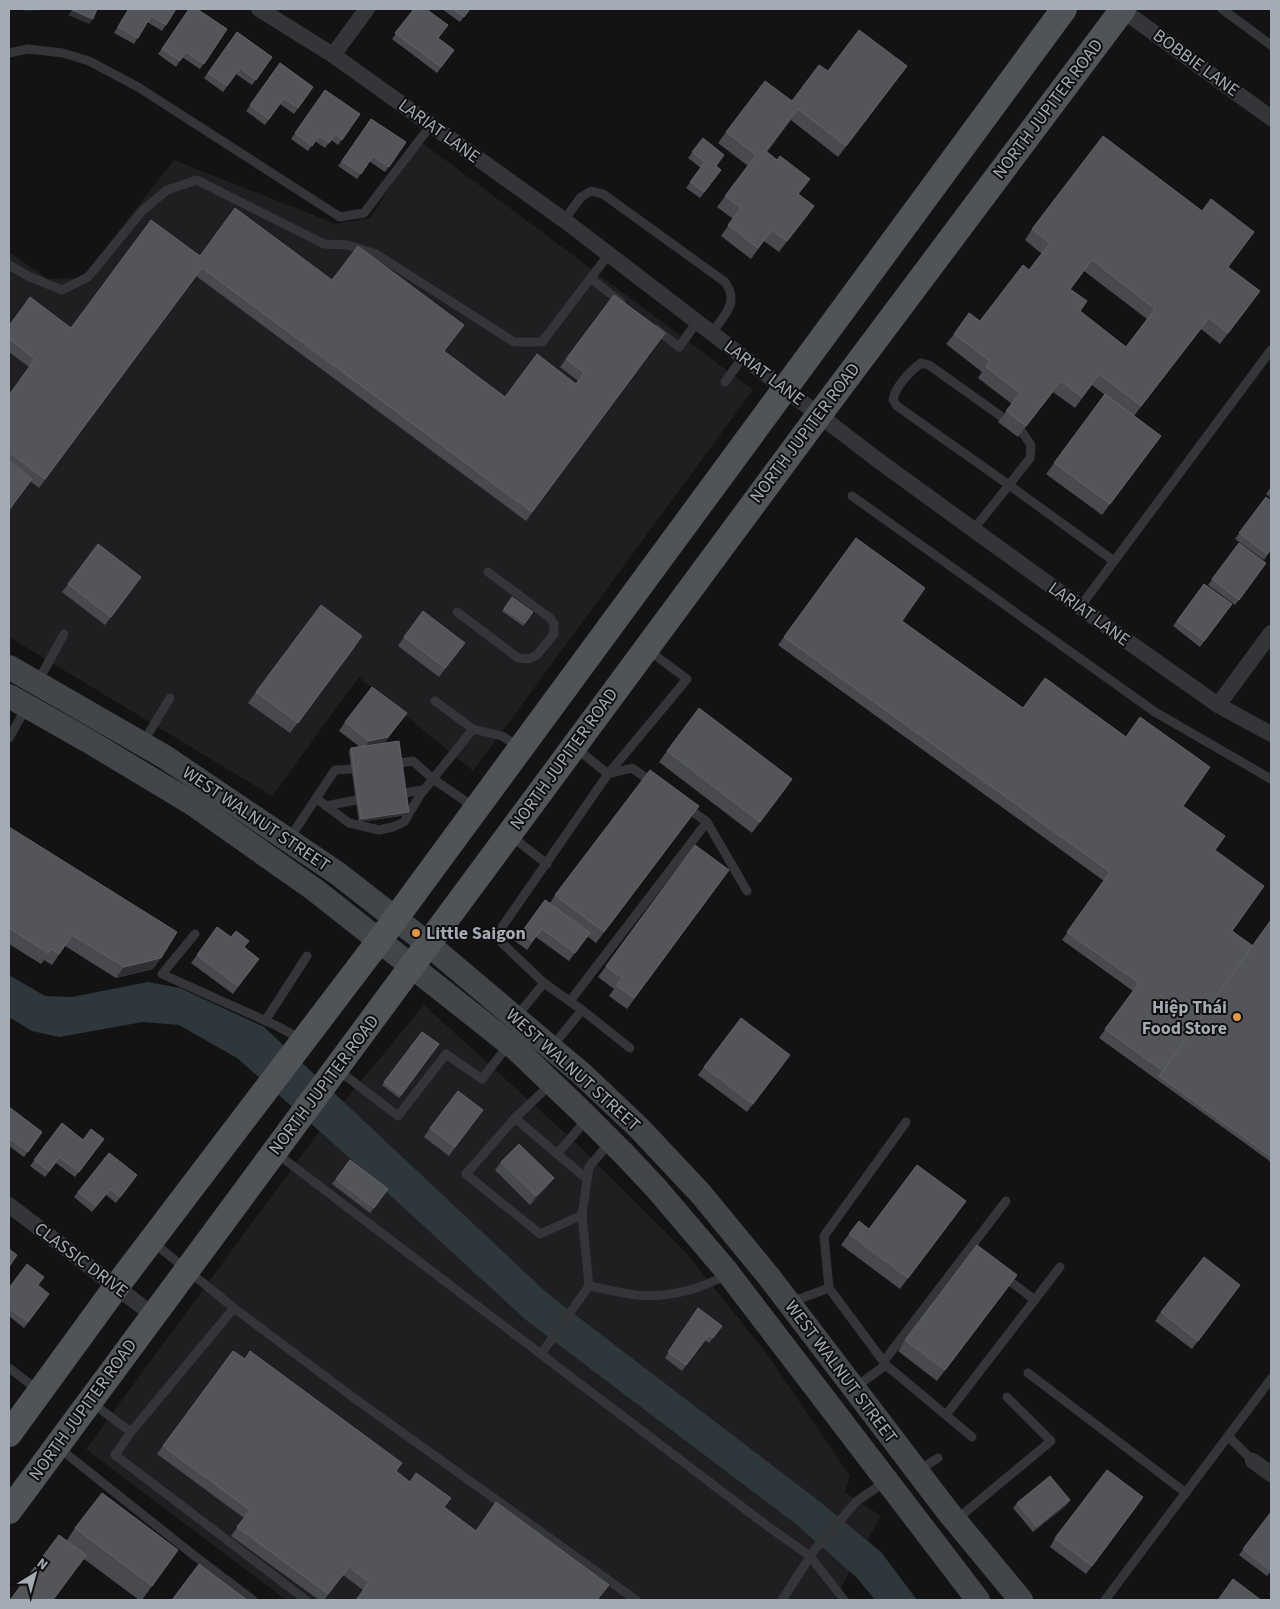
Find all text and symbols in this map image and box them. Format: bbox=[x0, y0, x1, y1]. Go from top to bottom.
street label: BOBBIE LANE bbox=[1148, 23, 1244, 103]
street label: NORTH JUPITER ROAD bbox=[987, 34, 1109, 184]
street label: LARIAT LANE bbox=[393, 93, 485, 169]
street label: LARIAT LANE bbox=[718, 334, 810, 412]
street label: NORTH JUPITER ROAD bbox=[744, 358, 866, 508]
street label: LARIAT LANE bbox=[1043, 576, 1135, 652]
street label: NORTH JUPITER ROAD bbox=[504, 683, 624, 835]
street label: WEST WALNUT STREET bbox=[177, 760, 335, 878]
place label: Little Saigon bbox=[426, 921, 526, 946]
marker: Little Saigon bbox=[410, 927, 422, 939]
place label: Hiệp Thái Food Store bbox=[1142, 995, 1227, 1041]
street label: WEST WALNUT STREET bbox=[500, 1003, 646, 1137]
street label: NORTH JUPITER ROAD bbox=[263, 1010, 385, 1160]
marker: Hiệp Thái Food Store bbox=[1231, 1011, 1243, 1023]
street label: CLASSIC DRIVE bbox=[29, 1217, 133, 1303]
street label: WEST WALNUT STREET bbox=[779, 1295, 903, 1449]
street label: NORTH JUPITER ROAD bbox=[23, 1334, 143, 1486]
north arrow bbox=[10, 1549, 60, 1599]
text: N bbox=[32, 1554, 52, 1575]

